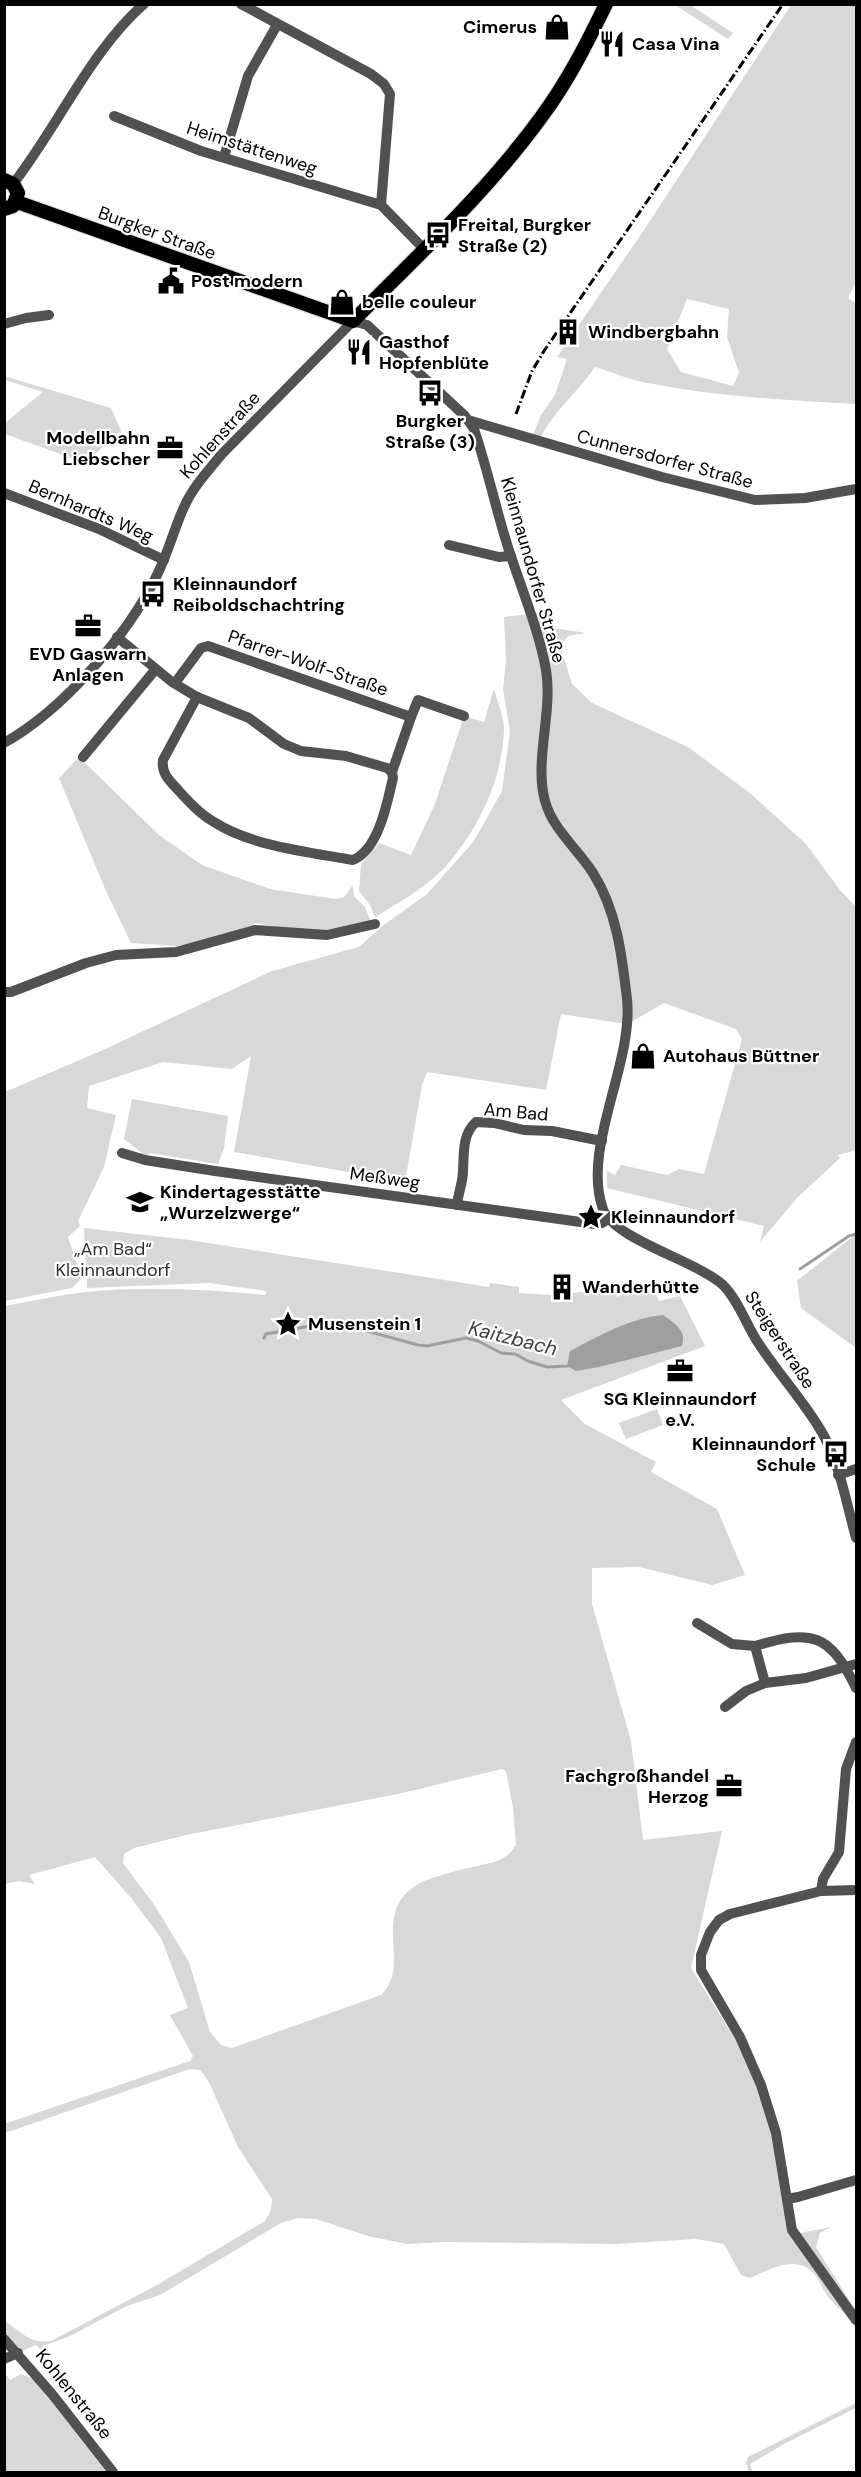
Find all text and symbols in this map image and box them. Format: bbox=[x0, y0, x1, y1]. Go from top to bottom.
shop icon: Cimerus bbox=[542, 12, 572, 42]
place label: Cimerus bbox=[463, 15, 537, 39]
restaurant icon: Casa Vina bbox=[597, 29, 627, 59]
place label: Casa Vina bbox=[632, 32, 719, 56]
street label: Heimstättenweg bbox=[184, 116, 320, 180]
street label: Burgker Straße bbox=[95, 201, 219, 265]
place label: Freital, Burgker Straße (2) bbox=[458, 213, 591, 258]
bus stop icon: Freital, Burgker Straße (2) bbox=[423, 220, 453, 250]
public building icon: Post modern bbox=[156, 266, 186, 296]
place label: Post modern bbox=[191, 269, 303, 293]
shop icon: belle couleur bbox=[327, 287, 357, 317]
place label: belle couleur bbox=[362, 290, 476, 314]
building icon: Windbergbahn bbox=[553, 317, 583, 347]
place label: Windbergbahn bbox=[588, 320, 719, 344]
place label: Gasthof Hopfenblüte bbox=[379, 330, 489, 375]
restaurant icon: Gasthof Hopfenblüte bbox=[344, 337, 374, 367]
bus stop icon: Burgker Straße (3) bbox=[415, 378, 445, 408]
street label: Kohlenstraße bbox=[174, 386, 266, 484]
place label: Burgker Straße (3) bbox=[385, 409, 475, 454]
street label: Cunnersdorfer Straße bbox=[574, 424, 756, 494]
place label: Modellbahn Liebscher bbox=[46, 426, 150, 471]
office icon: Modellbahn Liebscher bbox=[155, 433, 185, 463]
street label: Bernhardts Weg bbox=[25, 474, 157, 548]
street label: Kleinnaundorfer Straße bbox=[495, 474, 571, 666]
place label: Kleinnaundorf Reiboldschachtring bbox=[173, 572, 345, 617]
bus stop icon: Kleinnaundorf Reiboldschachtring bbox=[138, 579, 168, 609]
office icon: EVD Gaswarn Anlagen bbox=[73, 611, 103, 641]
street label: Pfarrer-Wolf-Straße bbox=[225, 624, 391, 702]
place label: EVD Gaswarn Anlagen bbox=[29, 642, 147, 687]
shop icon: Autohaus Büttner bbox=[628, 1041, 658, 1071]
place label: Autohaus Büttner bbox=[663, 1044, 819, 1068]
street label: Am Bad bbox=[483, 1097, 549, 1127]
street label: Meßweg bbox=[348, 1161, 422, 1195]
place label: Kindertagesstätte „Wurzelzwerge“ bbox=[160, 1180, 321, 1225]
school or university icon: Kindertagesstätte „Wurzelzwerge“ bbox=[125, 1187, 155, 1217]
place icon: Kleinnaundorf bbox=[576, 1202, 606, 1232]
place label: Kleinnaundorf bbox=[611, 1205, 735, 1229]
park label: „Am Bad“ Kleinnaundorf bbox=[56, 1237, 170, 1282]
building icon: Wanderhütte bbox=[547, 1272, 577, 1302]
place label: Wanderhütte bbox=[582, 1275, 699, 1299]
street label: Steigerstraße bbox=[739, 1286, 821, 1394]
place icon: Musenstein 1 bbox=[273, 1309, 303, 1339]
place label: Musenstein 1 bbox=[308, 1312, 421, 1336]
water label: Kaitzbach bbox=[466, 1314, 560, 1362]
office icon: SG Kleinnaundorf e.V. bbox=[665, 1356, 695, 1386]
place label: SG Kleinnaundorf e.V. bbox=[603, 1387, 757, 1432]
place label: Kleinnaundorf Schule bbox=[692, 1432, 816, 1477]
bus stop icon: Kleinnaundorf Schule bbox=[821, 1439, 851, 1469]
place label: Fachgroßhandel Herzog bbox=[565, 1764, 709, 1809]
office icon: Fachgroßhandel Herzog bbox=[714, 1771, 744, 1801]
street label: Kohlenstraße bbox=[30, 2344, 118, 2444]

